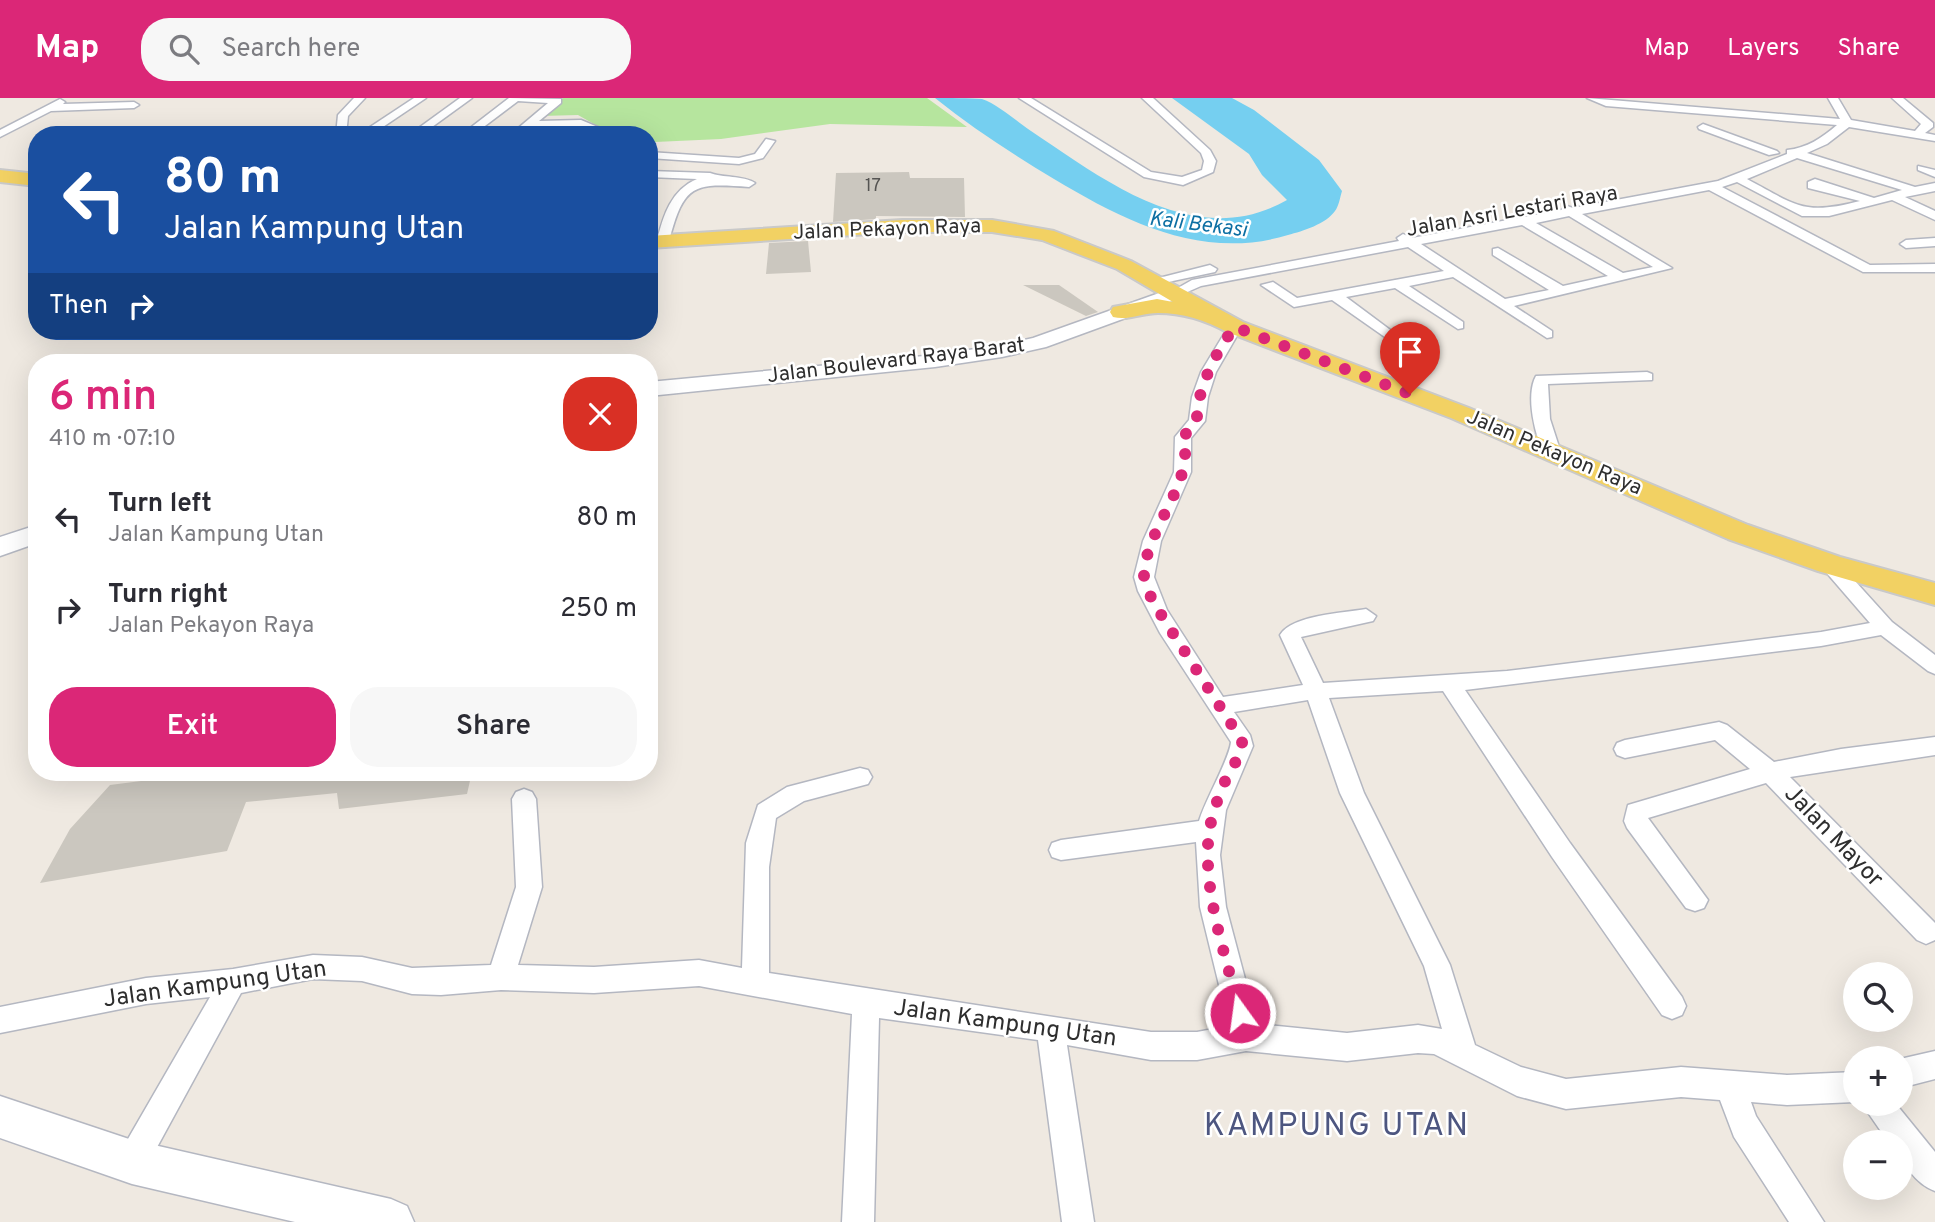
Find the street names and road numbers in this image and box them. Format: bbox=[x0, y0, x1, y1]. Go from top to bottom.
street label: Jalan Asri Lestari Raya bbox=[1404, 180, 1620, 244]
street label: Jalan Pekayon Raya bbox=[792, 213, 982, 247]
street label: Jalan Boulevard Raya Barat bbox=[766, 332, 1026, 390]
street label: Jalan Pekayon Raya bbox=[1462, 404, 1646, 502]
street label: Jalan Mayor bbox=[1777, 780, 1889, 894]
street label: Jalan Kampung Utan bbox=[101, 954, 329, 1016]
street label: Jalan Kampung Utan bbox=[891, 993, 1119, 1055]

